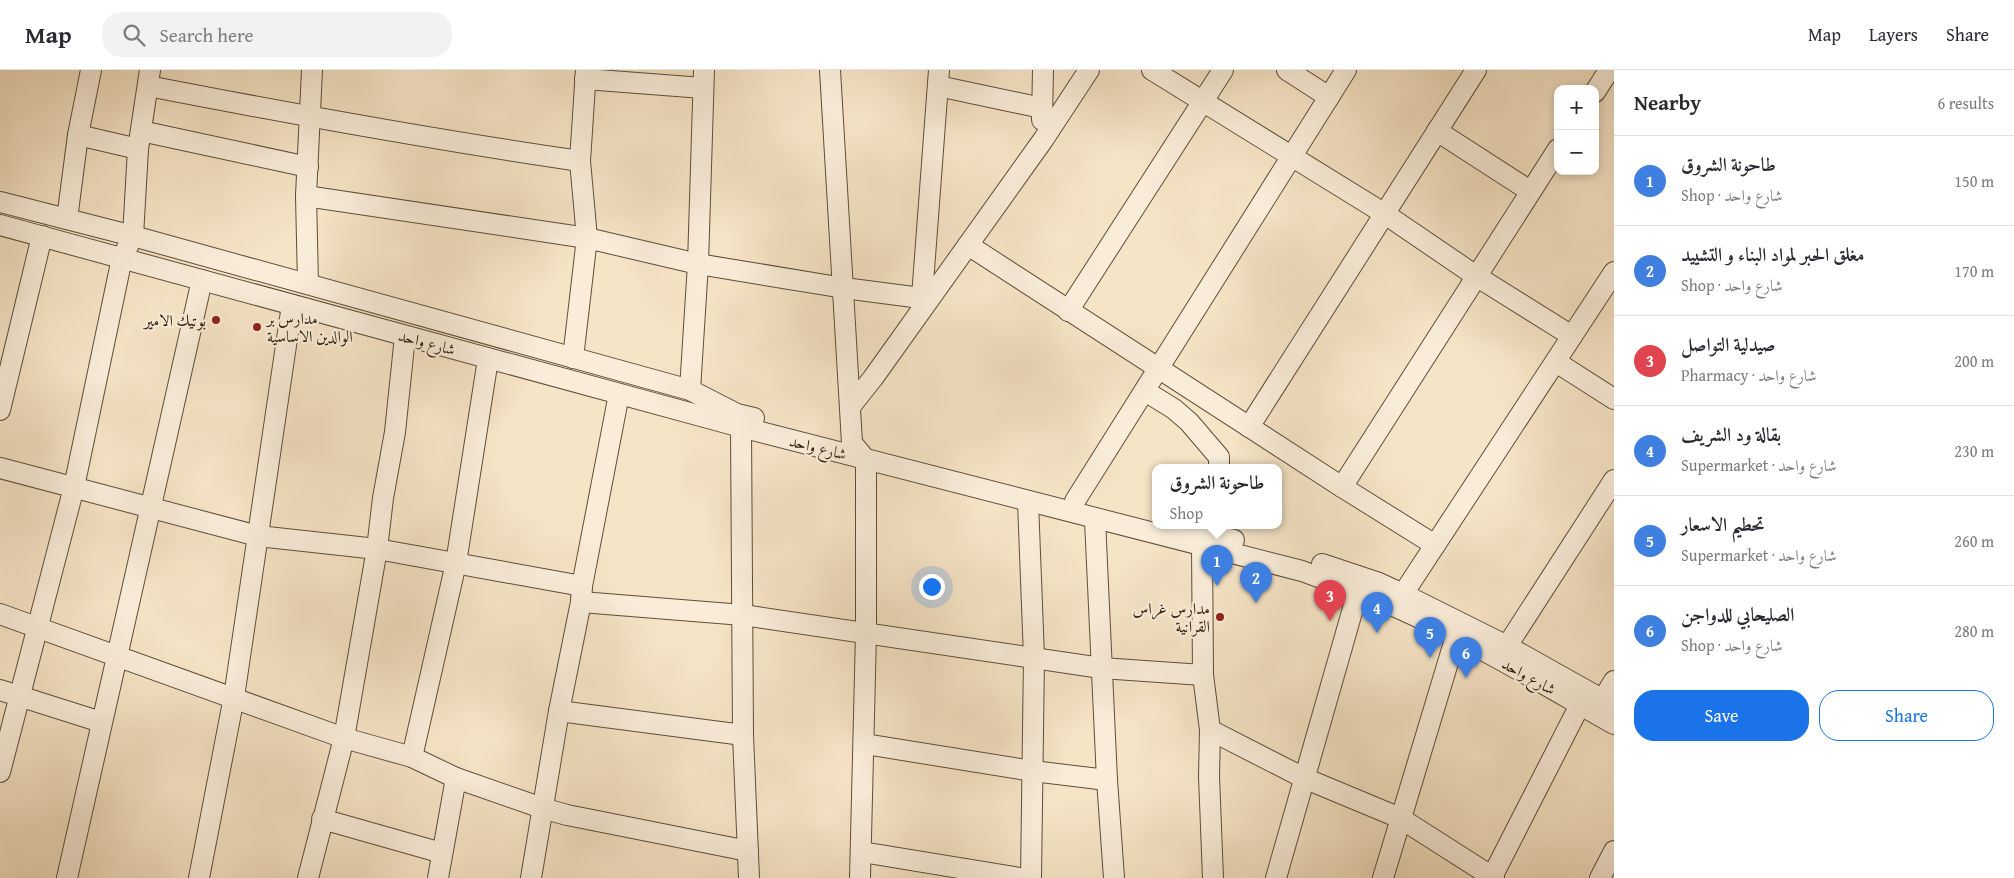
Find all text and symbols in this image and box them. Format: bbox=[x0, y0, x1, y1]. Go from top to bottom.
search box bbox=[102, 12, 452, 57]
text: Map bbox=[25, 17, 72, 52]
icon: search bbox=[120, 21, 148, 49]
text: Search here bbox=[160, 21, 253, 49]
text: Map bbox=[1808, 21, 1841, 48]
text: Layers bbox=[1869, 21, 1918, 48]
text: Share bbox=[1946, 21, 1989, 48]
map controls bbox=[1554, 85, 1599, 175]
button: + bbox=[1554, 85, 1599, 130]
text: Nearby bbox=[1634, 87, 1701, 118]
text: 6 results bbox=[1937, 91, 1994, 115]
button: − bbox=[1554, 130, 1599, 175]
text: طاحونة الشروق bbox=[1681, 150, 1776, 178]
text: 1 bbox=[1646, 169, 1654, 193]
text: 150 m bbox=[1954, 169, 1994, 193]
text: Shop · شارع واحد bbox=[1681, 183, 1783, 207]
text: مغلق الحبر لمواد البناء و التشييد bbox=[1681, 240, 1864, 268]
text: 2 bbox=[1646, 259, 1654, 283]
text: 170 m bbox=[1954, 259, 1994, 283]
text: Shop · شارع واحد bbox=[1681, 273, 1783, 297]
place label: مدارس بر الوالدين الاساسية bbox=[265, 306, 353, 348]
place label: بوتيك الامير bbox=[142, 308, 206, 332]
marker: بوتيك الامير bbox=[210, 314, 222, 326]
marker: مدارس بر الوالدين الاساسية bbox=[251, 321, 263, 333]
street label: شارع واحد bbox=[395, 323, 458, 363]
text: صيدلية التواصل bbox=[1681, 330, 1775, 358]
text: 3 bbox=[1646, 349, 1654, 373]
text: 200 m bbox=[1954, 349, 1994, 373]
text: Pharmacy · شارع واحد bbox=[1681, 363, 1817, 387]
text: بقالة ود الشريف bbox=[1681, 420, 1781, 448]
street label: شارع واحد bbox=[786, 428, 849, 468]
text: 4 bbox=[1646, 439, 1654, 463]
text: 230 m bbox=[1954, 439, 1994, 463]
text: Supermarket · شارع واحد bbox=[1681, 453, 1837, 477]
popup bbox=[1152, 464, 1282, 529]
text: طاحونة الشروق bbox=[1170, 468, 1264, 496]
text: Shop bbox=[1170, 501, 1203, 525]
text: تحطيم الاسعار bbox=[1681, 510, 1765, 538]
text: 5 bbox=[1646, 529, 1654, 553]
text: 260 m bbox=[1954, 529, 1994, 553]
text: Supermarket · شارع واحد bbox=[1681, 543, 1837, 567]
pin: 1 bbox=[1201, 545, 1233, 586]
pin: 2 bbox=[1240, 562, 1272, 603]
your location bbox=[919, 574, 945, 600]
pin: 3 bbox=[1314, 580, 1346, 621]
pin: 4 bbox=[1361, 592, 1393, 633]
place label: مدارس غراس القرانية bbox=[1132, 596, 1210, 638]
text: الصليحابي للدواجن bbox=[1681, 600, 1794, 628]
marker: مدارس غراس القرانية bbox=[1214, 611, 1226, 623]
pin: 5 bbox=[1414, 617, 1446, 658]
text: 6 bbox=[1646, 619, 1654, 643]
text: 280 m bbox=[1954, 619, 1994, 643]
text: Shop · شارع واحد bbox=[1681, 633, 1783, 657]
pin: 6 bbox=[1450, 637, 1482, 678]
street label: شارع واحد bbox=[1497, 651, 1560, 702]
button: Save bbox=[1634, 690, 1809, 741]
button: Share bbox=[1819, 690, 1994, 741]

